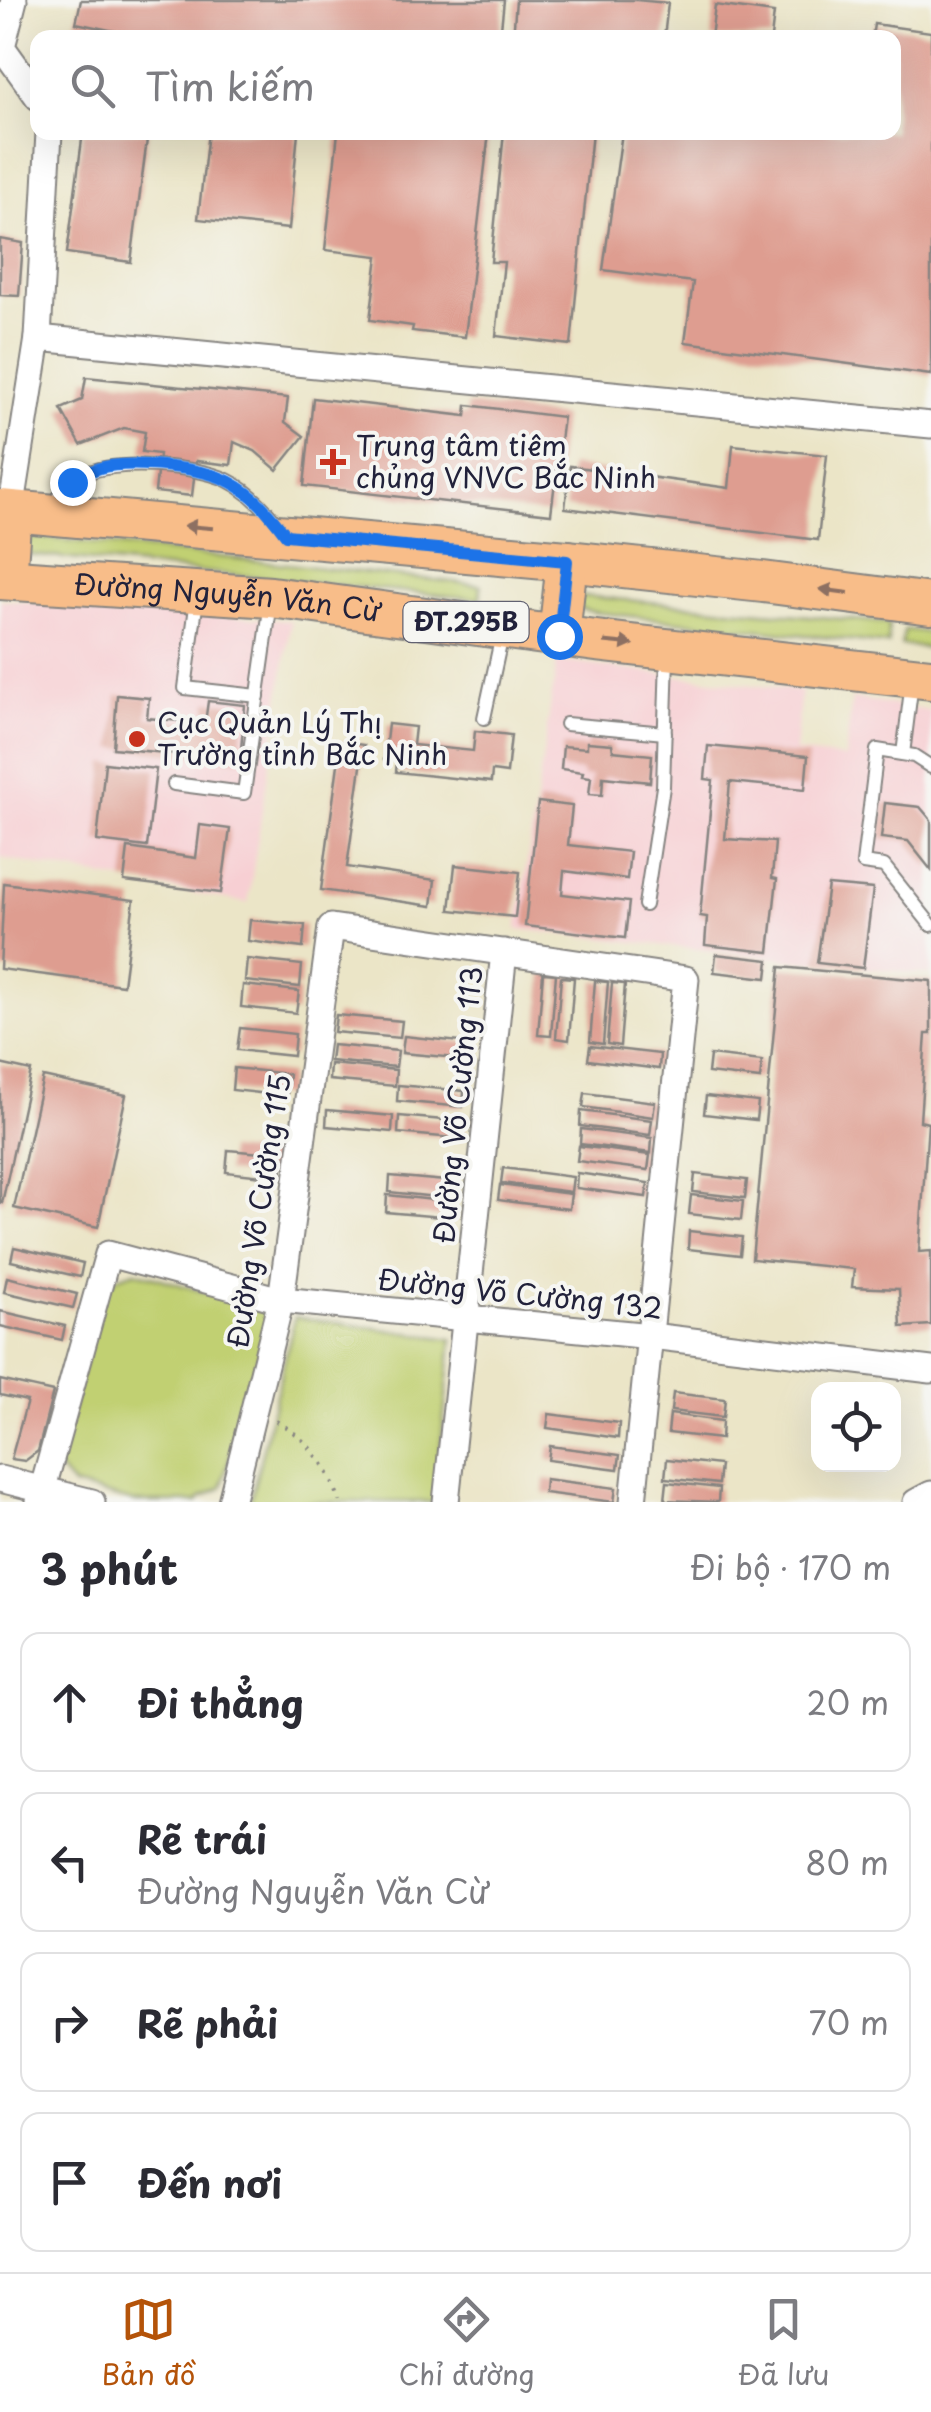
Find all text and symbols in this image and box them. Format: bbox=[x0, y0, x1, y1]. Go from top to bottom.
search box bbox=[30, 30, 901, 140]
text: Tìm kiếm bbox=[145, 57, 315, 114]
icon: search bbox=[65, 58, 120, 113]
place label: Trung tâm tiêm chủng VNVC Bắc Ninh bbox=[356, 423, 656, 498]
marker: Trung tâm tiêm chủng VNVC Bắc Ninh bbox=[320, 449, 346, 475]
route end bbox=[50, 460, 96, 506]
one-way arrow bbox=[181, 519, 213, 535]
street label: Đường Nguyễn Văn Cừ bbox=[73, 561, 385, 632]
one-way arrow bbox=[818, 583, 850, 599]
road number: ĐT.295B bbox=[404, 602, 528, 642]
route start bbox=[537, 614, 583, 660]
one-way arrow bbox=[603, 635, 635, 651]
place label: Cục Quản Lý Thị Trường tỉnh Bắc Ninh bbox=[157, 700, 447, 775]
marker: Cục Quản Lý Thị Trường tỉnh Bắc Ninh bbox=[126, 728, 148, 750]
street label: Đường Võ Cường 113 bbox=[421, 964, 492, 1246]
street label: Đường Võ Cường 115 bbox=[215, 1071, 300, 1351]
street label: Đường Võ Cường 132 bbox=[376, 1256, 665, 1329]
map controls bbox=[811, 1382, 901, 1472]
button: locate bbox=[811, 1382, 901, 1472]
text: 3 phút bbox=[40, 1536, 178, 1599]
text: Đi bộ · 170 m bbox=[690, 1543, 891, 1591]
text: Đi thẳng bbox=[137, 1674, 304, 1731]
icon: ahead bbox=[42, 1675, 97, 1730]
text: 20 m bbox=[807, 1678, 889, 1726]
text: Rẽ trái bbox=[137, 1810, 267, 1867]
icon: left bbox=[42, 1835, 97, 1890]
text: 80 m bbox=[805, 1838, 889, 1886]
text: Đường Nguyễn Văn Cừ bbox=[137, 1867, 489, 1915]
text: Rẽ phải bbox=[137, 1994, 278, 2051]
icon: right bbox=[42, 1995, 97, 2050]
text: 70 m bbox=[809, 1998, 889, 2046]
text: Đến nơi bbox=[137, 2154, 282, 2211]
icon: arrive bbox=[42, 2155, 97, 2210]
tab: Bản đồ bbox=[102, 2292, 195, 2395]
tab: Chỉ đường bbox=[399, 2292, 535, 2395]
tab: Đã lưu bbox=[738, 2292, 829, 2395]

